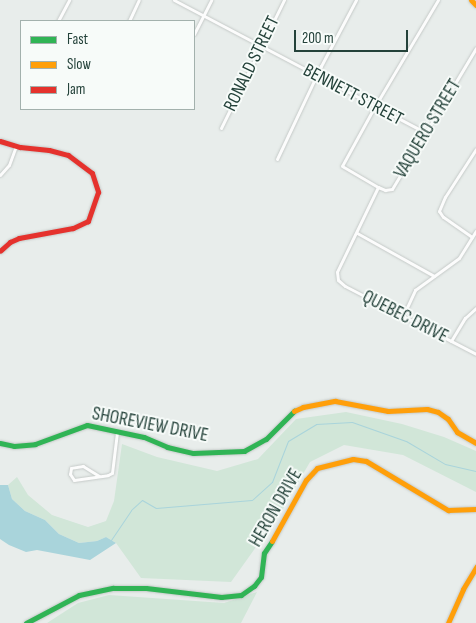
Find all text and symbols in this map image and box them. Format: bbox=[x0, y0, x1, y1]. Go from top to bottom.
street label: RONALD STREET bbox=[219, 13, 285, 115]
legend bbox=[20, 20, 195, 110]
scale bar bbox=[296, 20, 410, 52]
text: 200 m bbox=[302, 29, 334, 48]
text: Fast bbox=[67, 30, 88, 49]
text: Slow bbox=[67, 55, 91, 74]
street label: BENNETT STREET bbox=[299, 59, 407, 131]
street label: VAQUERO STREET bbox=[390, 75, 466, 183]
text: Jam bbox=[67, 80, 85, 99]
street label: QUEBEC DRIVE bbox=[358, 286, 452, 348]
street label: SHOREVIEW DRIVE bbox=[90, 403, 210, 447]
street label: HERON DRIVE bbox=[244, 465, 308, 551]

